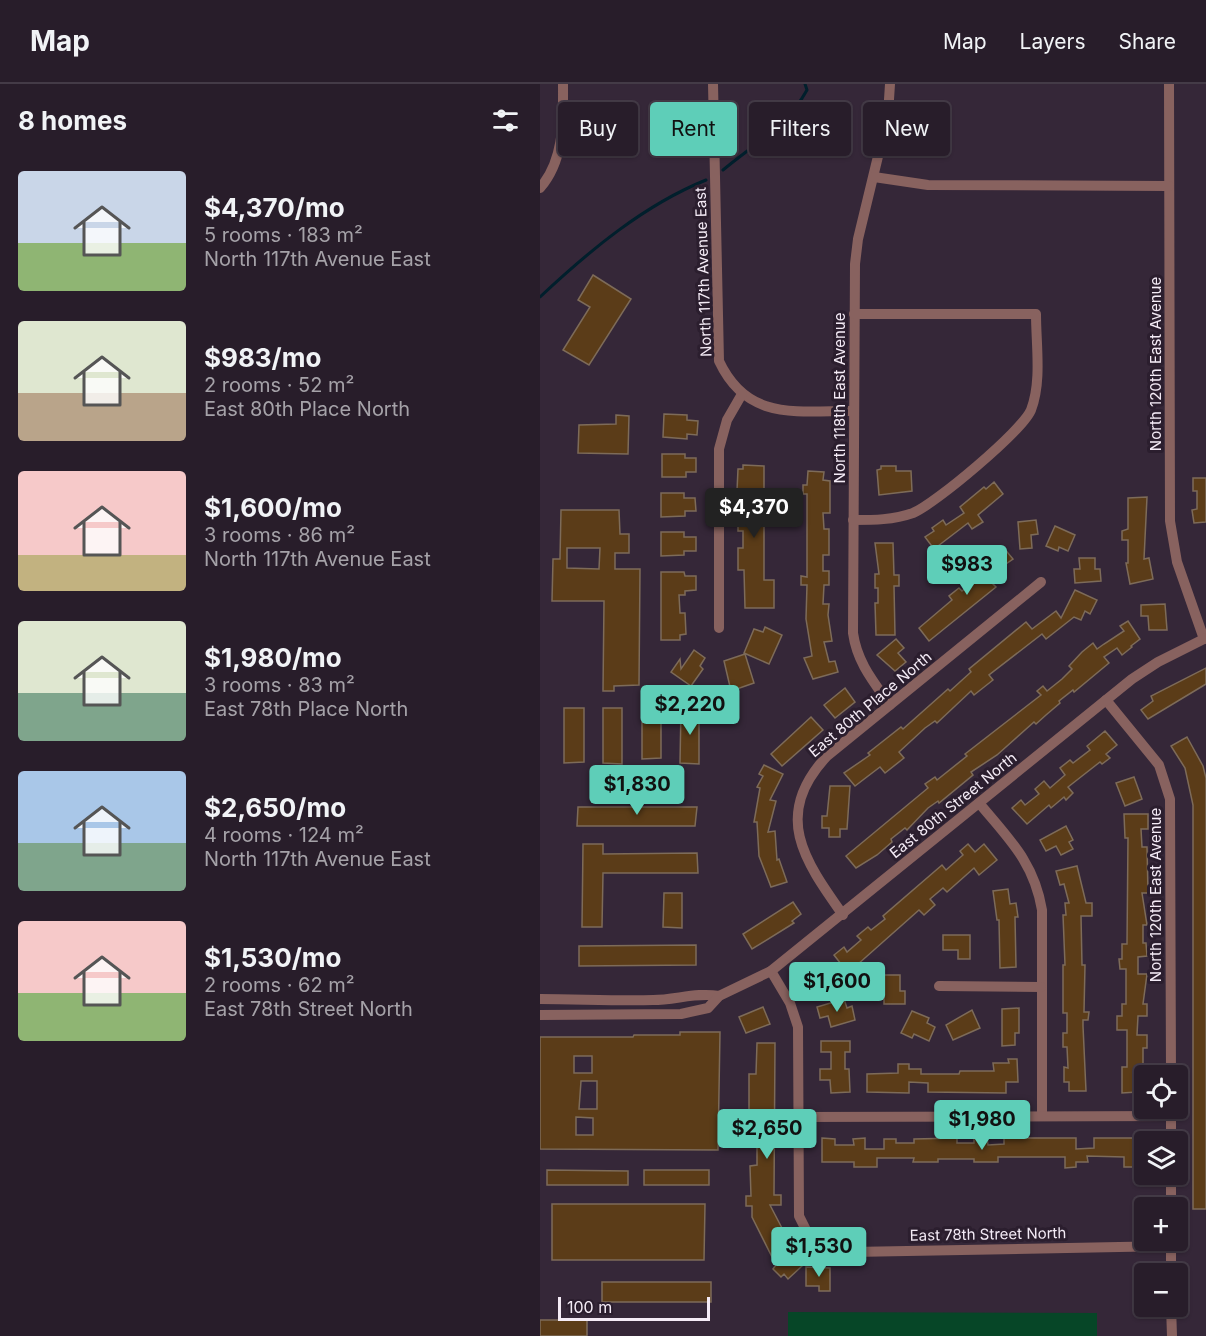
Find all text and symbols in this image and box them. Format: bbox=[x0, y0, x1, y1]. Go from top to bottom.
text: Map bbox=[30, 24, 90, 58]
text: Map bbox=[943, 29, 987, 54]
text: Layers bbox=[1020, 29, 1086, 54]
text: Share bbox=[1119, 29, 1176, 54]
chip: Buy bbox=[558, 102, 638, 156]
chip: Rent bbox=[650, 102, 737, 156]
chip: Filters bbox=[749, 102, 851, 156]
chip: New bbox=[863, 102, 950, 156]
icon: filters bbox=[489, 104, 522, 137]
text: 8 homes bbox=[18, 105, 127, 136]
street label: North 117th Avenue East bbox=[691, 187, 715, 357]
text: $4,370/mo bbox=[204, 192, 345, 223]
icon: home bbox=[66, 195, 138, 267]
text: 5 rooms · 183 m² bbox=[204, 223, 363, 247]
text: North 117th Avenue East bbox=[204, 247, 431, 271]
street label: North 120th East Avenue bbox=[1146, 277, 1165, 451]
street label: North 118th East Avenue bbox=[830, 313, 849, 483]
text: $983/mo bbox=[204, 342, 321, 373]
icon: home bbox=[66, 345, 138, 417]
text: 2 rooms · 52 m² bbox=[204, 373, 354, 397]
text: East 80th Place North bbox=[204, 397, 410, 421]
pin: $4,370 bbox=[705, 488, 803, 539]
text: $1,600/mo bbox=[204, 492, 342, 523]
icon: home bbox=[66, 495, 138, 567]
text: $4,370 bbox=[719, 495, 789, 519]
text: 3 rooms · 86 m² bbox=[204, 523, 355, 547]
pin: $983 bbox=[931, 545, 1003, 596]
text: North 117th Avenue East bbox=[204, 547, 431, 571]
text: $983 bbox=[941, 552, 993, 576]
text: $1,980/mo bbox=[204, 642, 342, 673]
icon: home bbox=[66, 645, 138, 717]
street label: East 80th Place North bbox=[805, 647, 935, 761]
text: 3 rooms · 83 m² bbox=[204, 673, 355, 697]
pin: $2,220 bbox=[641, 685, 739, 736]
text: $2,220 bbox=[654, 692, 726, 716]
text: East 78th Place North bbox=[204, 697, 408, 721]
street label: East 80th Street North bbox=[886, 748, 1020, 862]
pin: $1,830 bbox=[588, 765, 686, 816]
text: $1,830 bbox=[603, 772, 671, 796]
text: $2,650/mo bbox=[204, 792, 346, 823]
icon: home bbox=[66, 795, 138, 867]
street label: North 120th East Avenue bbox=[1146, 808, 1165, 982]
text: 4 rooms · 124 m² bbox=[204, 823, 364, 847]
text: North 117th Avenue East bbox=[204, 847, 431, 871]
text: $1,530/mo bbox=[204, 942, 341, 973]
icon: home bbox=[66, 945, 138, 1017]
pin: $1,600 bbox=[788, 962, 886, 1013]
text: $1,600 bbox=[803, 969, 871, 993]
text: 2 rooms · 62 m² bbox=[204, 973, 355, 997]
text: East 78th Street North bbox=[204, 997, 413, 1021]
map controls bbox=[1134, 1065, 1188, 1317]
button: locate bbox=[1134, 1065, 1188, 1119]
pin: $1,980 bbox=[933, 1100, 1031, 1151]
text: $1,980 bbox=[948, 1107, 1016, 1131]
pin: $2,650 bbox=[718, 1109, 816, 1160]
text: $2,650 bbox=[731, 1116, 803, 1140]
button: layers bbox=[1134, 1131, 1188, 1185]
button: + bbox=[1134, 1197, 1188, 1251]
street label: East 78th Street North bbox=[910, 1223, 1066, 1245]
pin: $1,530 bbox=[770, 1227, 868, 1278]
text: $1,530 bbox=[785, 1234, 853, 1258]
button: − bbox=[1134, 1263, 1188, 1317]
scale bar bbox=[558, 1294, 710, 1322]
text: 100 m bbox=[567, 1297, 612, 1317]

